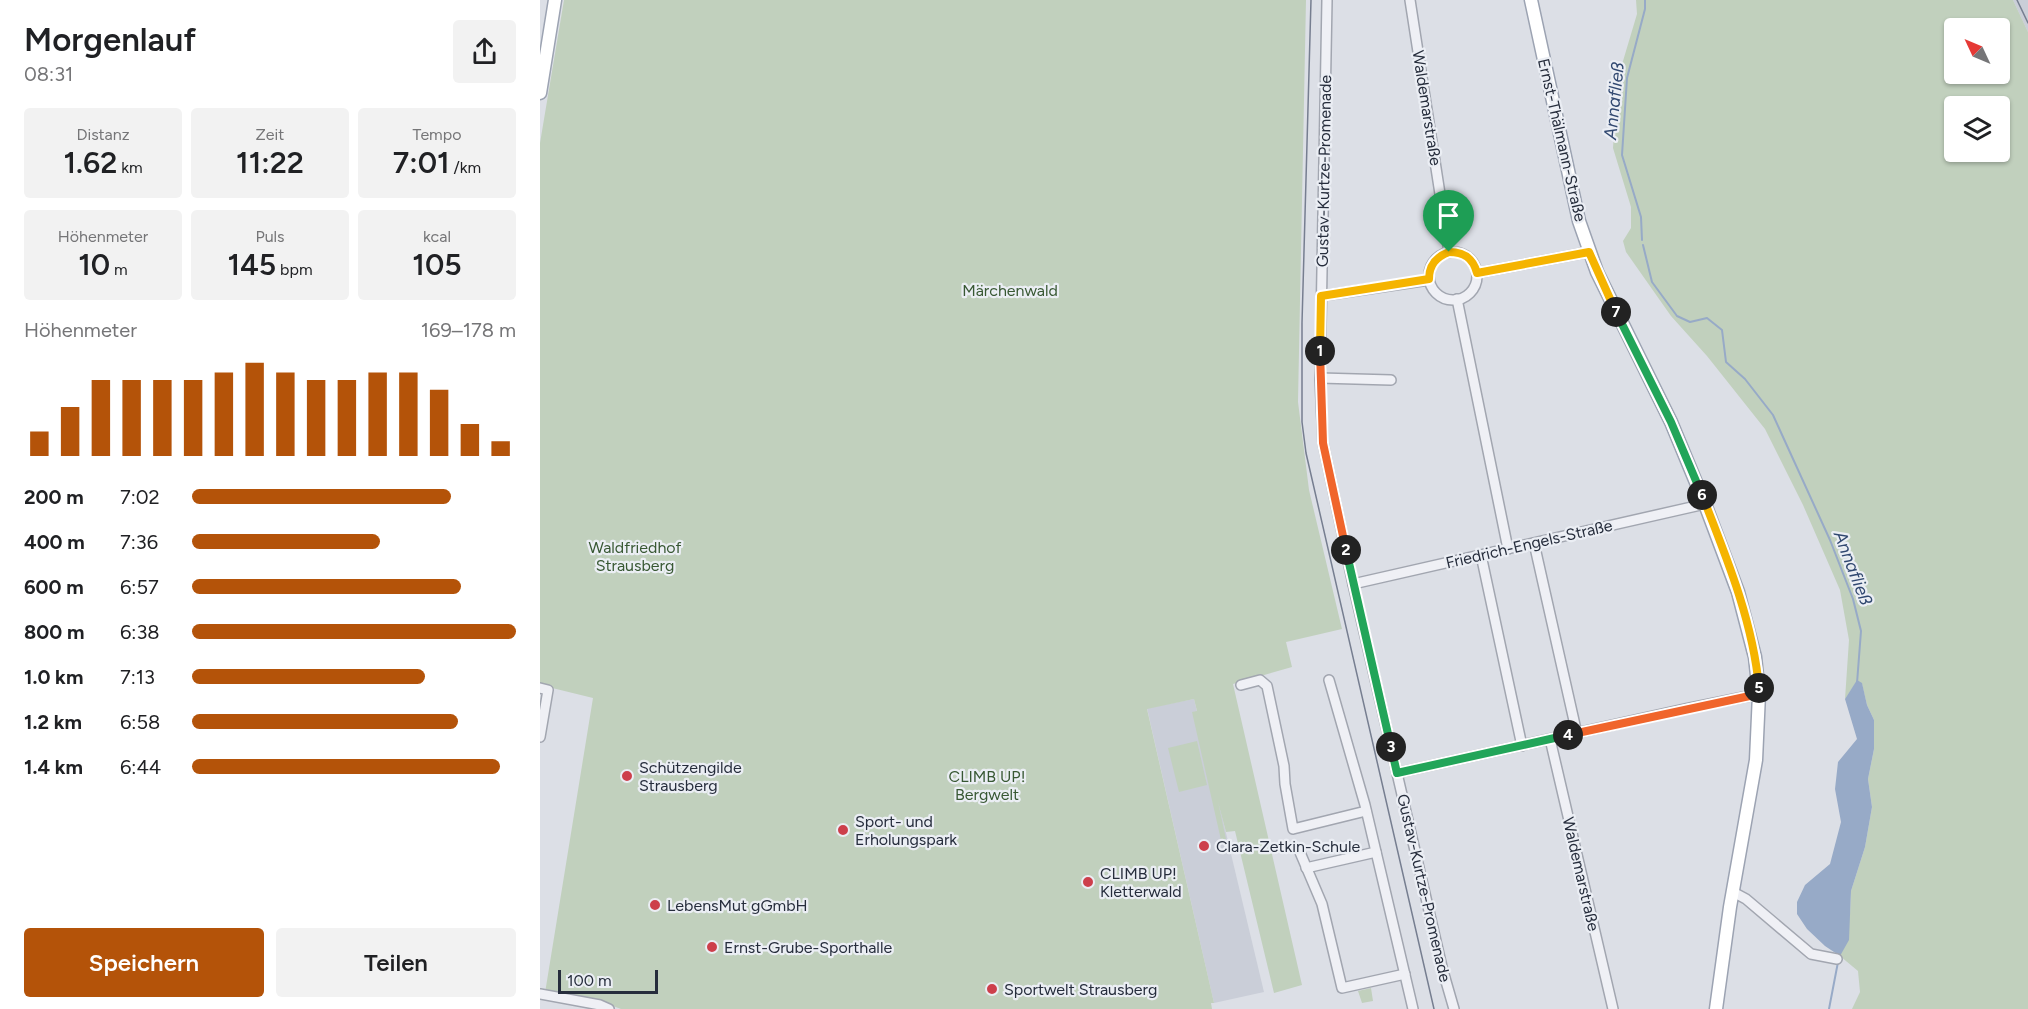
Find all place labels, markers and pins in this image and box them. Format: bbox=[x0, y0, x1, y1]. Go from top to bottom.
pin bbox=[1423, 190, 1474, 252]
pin: 7 bbox=[1601, 297, 1631, 327]
pin: 1 bbox=[1305, 336, 1335, 366]
pin: 6 bbox=[1687, 480, 1717, 510]
pin: 2 bbox=[1331, 535, 1361, 565]
pin: 5 bbox=[1744, 673, 1774, 703]
pin: 4 bbox=[1553, 720, 1583, 750]
pin: 3 bbox=[1376, 732, 1406, 762]
place label: Schützengilde Strausberg bbox=[639, 758, 742, 795]
marker: Schützengilde Strausberg bbox=[620, 769, 634, 783]
place label: Sport- und Erholungspark bbox=[855, 812, 957, 849]
marker: Sport- und Erholungspark bbox=[836, 823, 850, 837]
place label: Clara-Zetkin-Schule bbox=[1216, 837, 1360, 856]
marker: Clara-Zetkin-Schule bbox=[1197, 839, 1211, 853]
place label: CLIMB UP! Kletterwald bbox=[1100, 864, 1182, 901]
marker: CLIMB UP! Kletterwald bbox=[1081, 875, 1095, 889]
place label: LebensMut gGmbH bbox=[667, 896, 808, 915]
marker: LebensMut gGmbH bbox=[648, 898, 662, 912]
place label: Ernst-Grube-Sporthalle bbox=[724, 938, 892, 957]
marker: Ernst-Grube-Sporthalle bbox=[705, 940, 719, 954]
place label: Sportwelt Strausberg bbox=[1004, 980, 1157, 999]
marker: Sportwelt Strausberg bbox=[985, 982, 999, 996]

